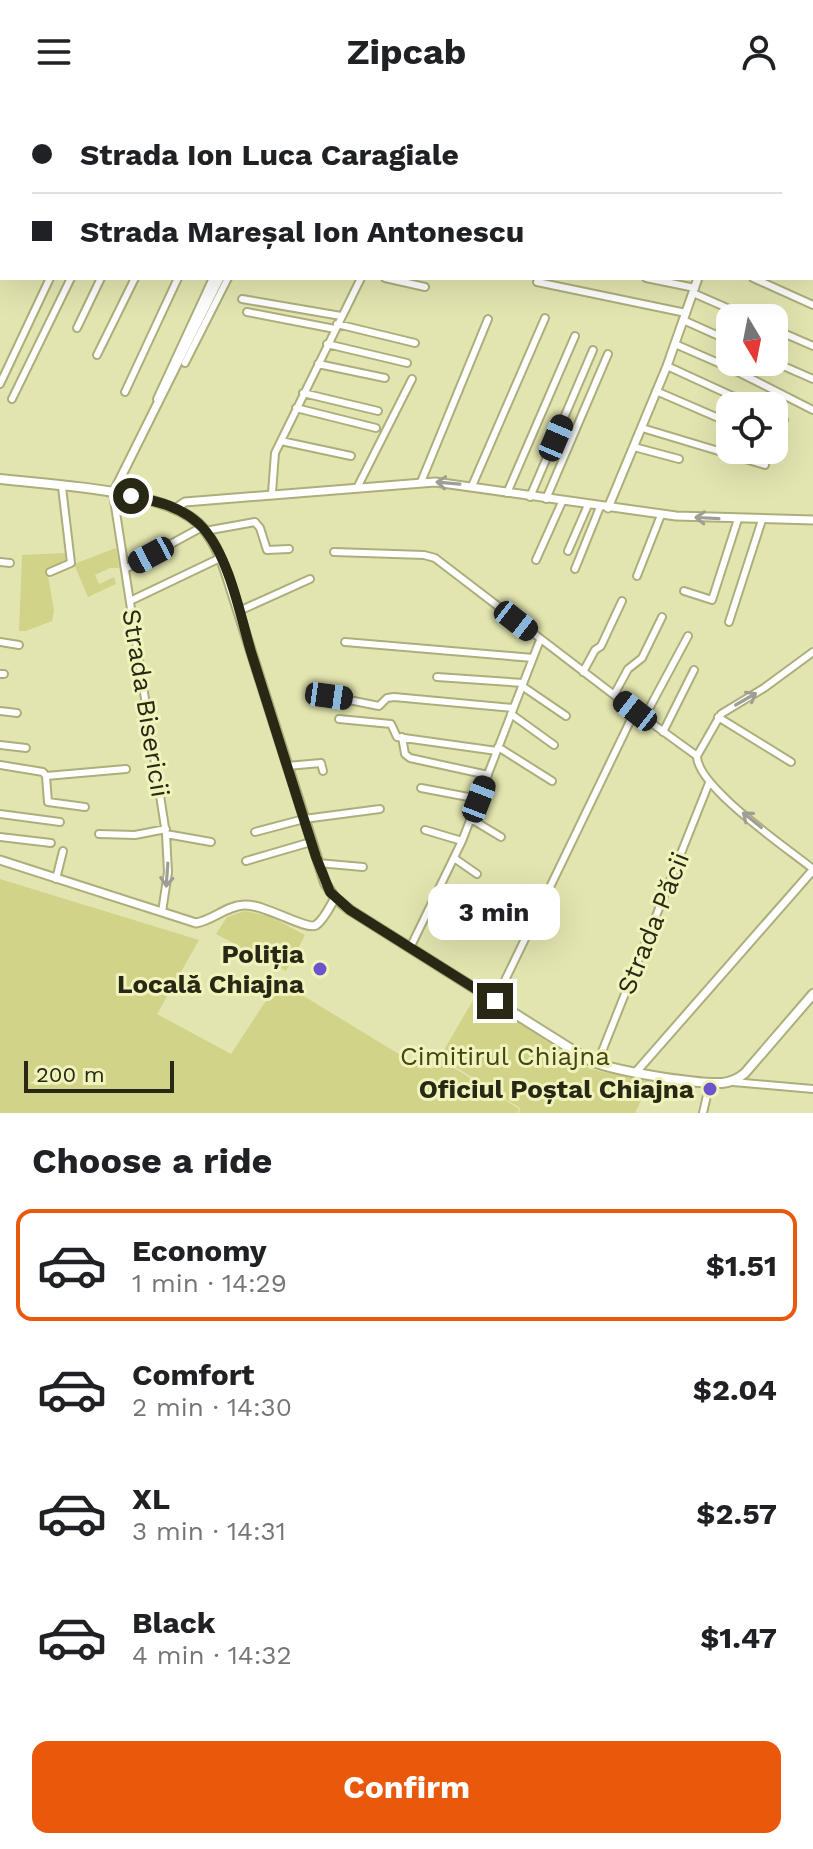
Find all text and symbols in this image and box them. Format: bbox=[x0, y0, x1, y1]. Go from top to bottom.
icon: menu bbox=[32, 30, 76, 74]
icon: person bbox=[737, 30, 781, 74]
text: Zipcab bbox=[347, 31, 466, 73]
text: Strada Ion Luca Caragiale bbox=[80, 137, 459, 172]
text: Strada Mareșal Ion Antonescu bbox=[80, 214, 524, 249]
north arrow bbox=[716, 304, 788, 376]
map controls bbox=[716, 304, 788, 464]
button: locate bbox=[716, 392, 788, 464]
car bbox=[536, 411, 576, 465]
one-way arrow bbox=[435, 475, 462, 490]
route start bbox=[113, 478, 149, 514]
one-way arrow bbox=[694, 511, 721, 526]
car bbox=[124, 533, 178, 577]
car bbox=[490, 597, 542, 645]
street label: Strada Bisericii bbox=[116, 607, 176, 799]
car bbox=[304, 681, 354, 711]
car bbox=[609, 687, 661, 735]
one-way arrow bbox=[734, 690, 757, 706]
car bbox=[459, 772, 499, 826]
one-way arrow bbox=[742, 812, 763, 829]
street label: Strada Păcii bbox=[611, 847, 695, 999]
one-way arrow bbox=[159, 861, 174, 888]
callout: 3 min bbox=[429, 885, 561, 941]
text: 3 min bbox=[458, 897, 530, 927]
place label: Poliția Locală Chiajna bbox=[117, 939, 304, 999]
marker: Poliția Locală Chiajna bbox=[311, 960, 329, 978]
route end bbox=[477, 983, 513, 1019]
park label: Cimitirul Chiajna bbox=[400, 1041, 610, 1071]
scale bar bbox=[24, 1057, 174, 1093]
text: 200 m bbox=[36, 1062, 105, 1087]
place label: Oficiul Poștal Chiajna bbox=[419, 1074, 694, 1104]
marker: Oficiul Poștal Chiajna bbox=[701, 1080, 719, 1098]
text: Choose a ride bbox=[32, 1140, 272, 1182]
icon: car bbox=[36, 1229, 108, 1301]
text: Economy bbox=[132, 1233, 267, 1268]
text: $1.51 bbox=[706, 1248, 777, 1283]
text: 1 min · 14:29 bbox=[132, 1268, 287, 1298]
icon: car bbox=[36, 1353, 108, 1425]
text: Comfort bbox=[132, 1357, 254, 1392]
text: $2.04 bbox=[693, 1372, 777, 1407]
text: 2 min · 14:30 bbox=[132, 1392, 292, 1422]
icon: car bbox=[36, 1477, 108, 1549]
text: XL bbox=[132, 1481, 170, 1516]
text: $2.57 bbox=[696, 1496, 777, 1531]
text: 3 min · 14:31 bbox=[132, 1516, 286, 1546]
icon: car bbox=[36, 1601, 108, 1673]
text: Black bbox=[132, 1605, 216, 1640]
text: $1.47 bbox=[700, 1620, 777, 1655]
text: 4 min · 14:32 bbox=[132, 1640, 292, 1670]
button: Confirm bbox=[32, 1741, 781, 1833]

